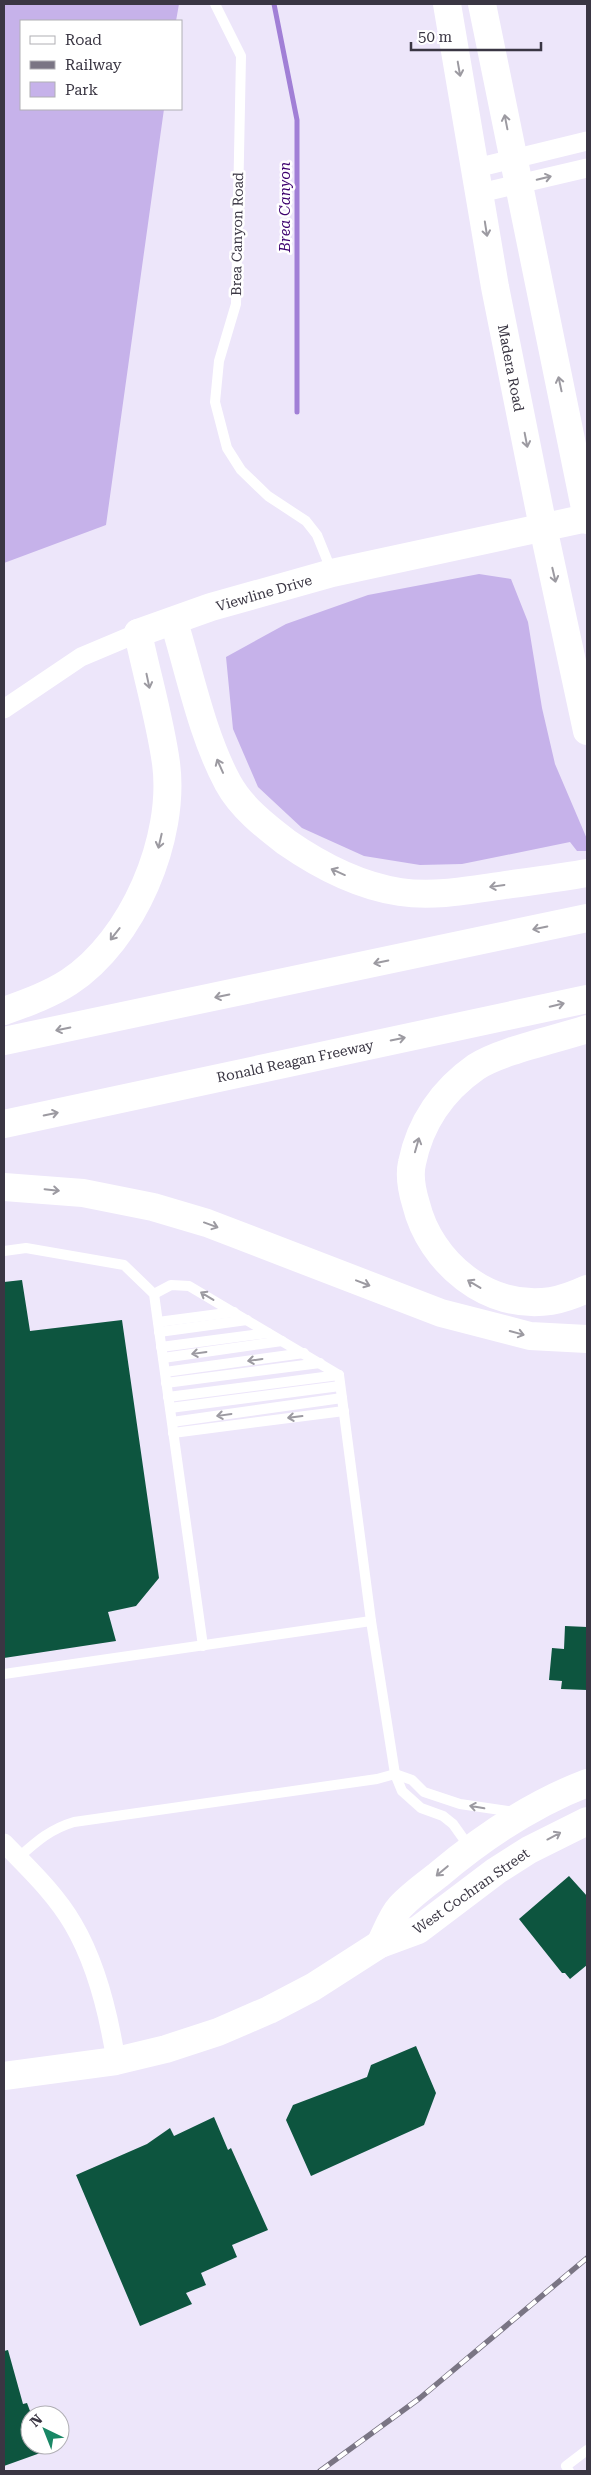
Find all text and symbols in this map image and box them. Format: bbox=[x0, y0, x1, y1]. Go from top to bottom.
legend bbox=[20, 20, 182, 110]
scale bar bbox=[411, 20, 541, 52]
text: 50 m bbox=[418, 28, 453, 46]
text: Road bbox=[65, 31, 102, 49]
text: Railway bbox=[65, 56, 122, 74]
one-way arrow bbox=[454, 61, 464, 77]
text: Park bbox=[65, 81, 99, 99]
one-way arrow bbox=[501, 115, 511, 131]
water label: Brea Canyon bbox=[276, 162, 294, 253]
street label: Brea Canyon Road bbox=[228, 172, 246, 296]
one-way arrow bbox=[536, 173, 552, 182]
one-way arrow bbox=[481, 221, 491, 237]
street label: Madera Road bbox=[495, 323, 527, 413]
one-way arrow bbox=[554, 377, 564, 393]
one-way arrow bbox=[522, 432, 531, 448]
one-way arrow bbox=[550, 566, 559, 582]
street label: Viewline Drive bbox=[214, 572, 314, 614]
one-way arrow bbox=[144, 673, 153, 689]
one-way arrow bbox=[215, 759, 225, 774]
one-way arrow bbox=[155, 833, 164, 849]
one-way arrow bbox=[331, 866, 346, 876]
one-way arrow bbox=[489, 881, 505, 891]
one-way arrow bbox=[532, 924, 548, 933]
one-way arrow bbox=[110, 927, 121, 940]
one-way arrow bbox=[373, 958, 389, 967]
one-way arrow bbox=[214, 991, 230, 1001]
one-way arrow bbox=[549, 1000, 565, 1009]
one-way arrow bbox=[55, 1024, 71, 1034]
one-way arrow bbox=[390, 1034, 406, 1043]
street label: Ronald Reagan Freeway bbox=[215, 1036, 376, 1085]
one-way arrow bbox=[43, 1109, 59, 1118]
one-way arrow bbox=[413, 1137, 423, 1153]
one-way arrow bbox=[44, 1185, 60, 1195]
one-way arrow bbox=[202, 1221, 218, 1230]
one-way arrow bbox=[467, 1278, 481, 1288]
one-way arrow bbox=[354, 1279, 370, 1288]
one-way arrow bbox=[200, 1291, 214, 1301]
one-way arrow bbox=[508, 1328, 524, 1338]
one-way arrow bbox=[191, 1348, 207, 1358]
one-way arrow bbox=[248, 1355, 264, 1365]
one-way arrow bbox=[217, 1410, 233, 1420]
one-way arrow bbox=[287, 1412, 303, 1422]
one-way arrow bbox=[469, 1802, 485, 1811]
one-way arrow bbox=[546, 1831, 561, 1841]
street label: West Cochran Street bbox=[410, 1845, 532, 1937]
one-way arrow bbox=[435, 1866, 448, 1877]
north arrow bbox=[20, 2405, 70, 2455]
text: N bbox=[27, 2411, 46, 2430]

